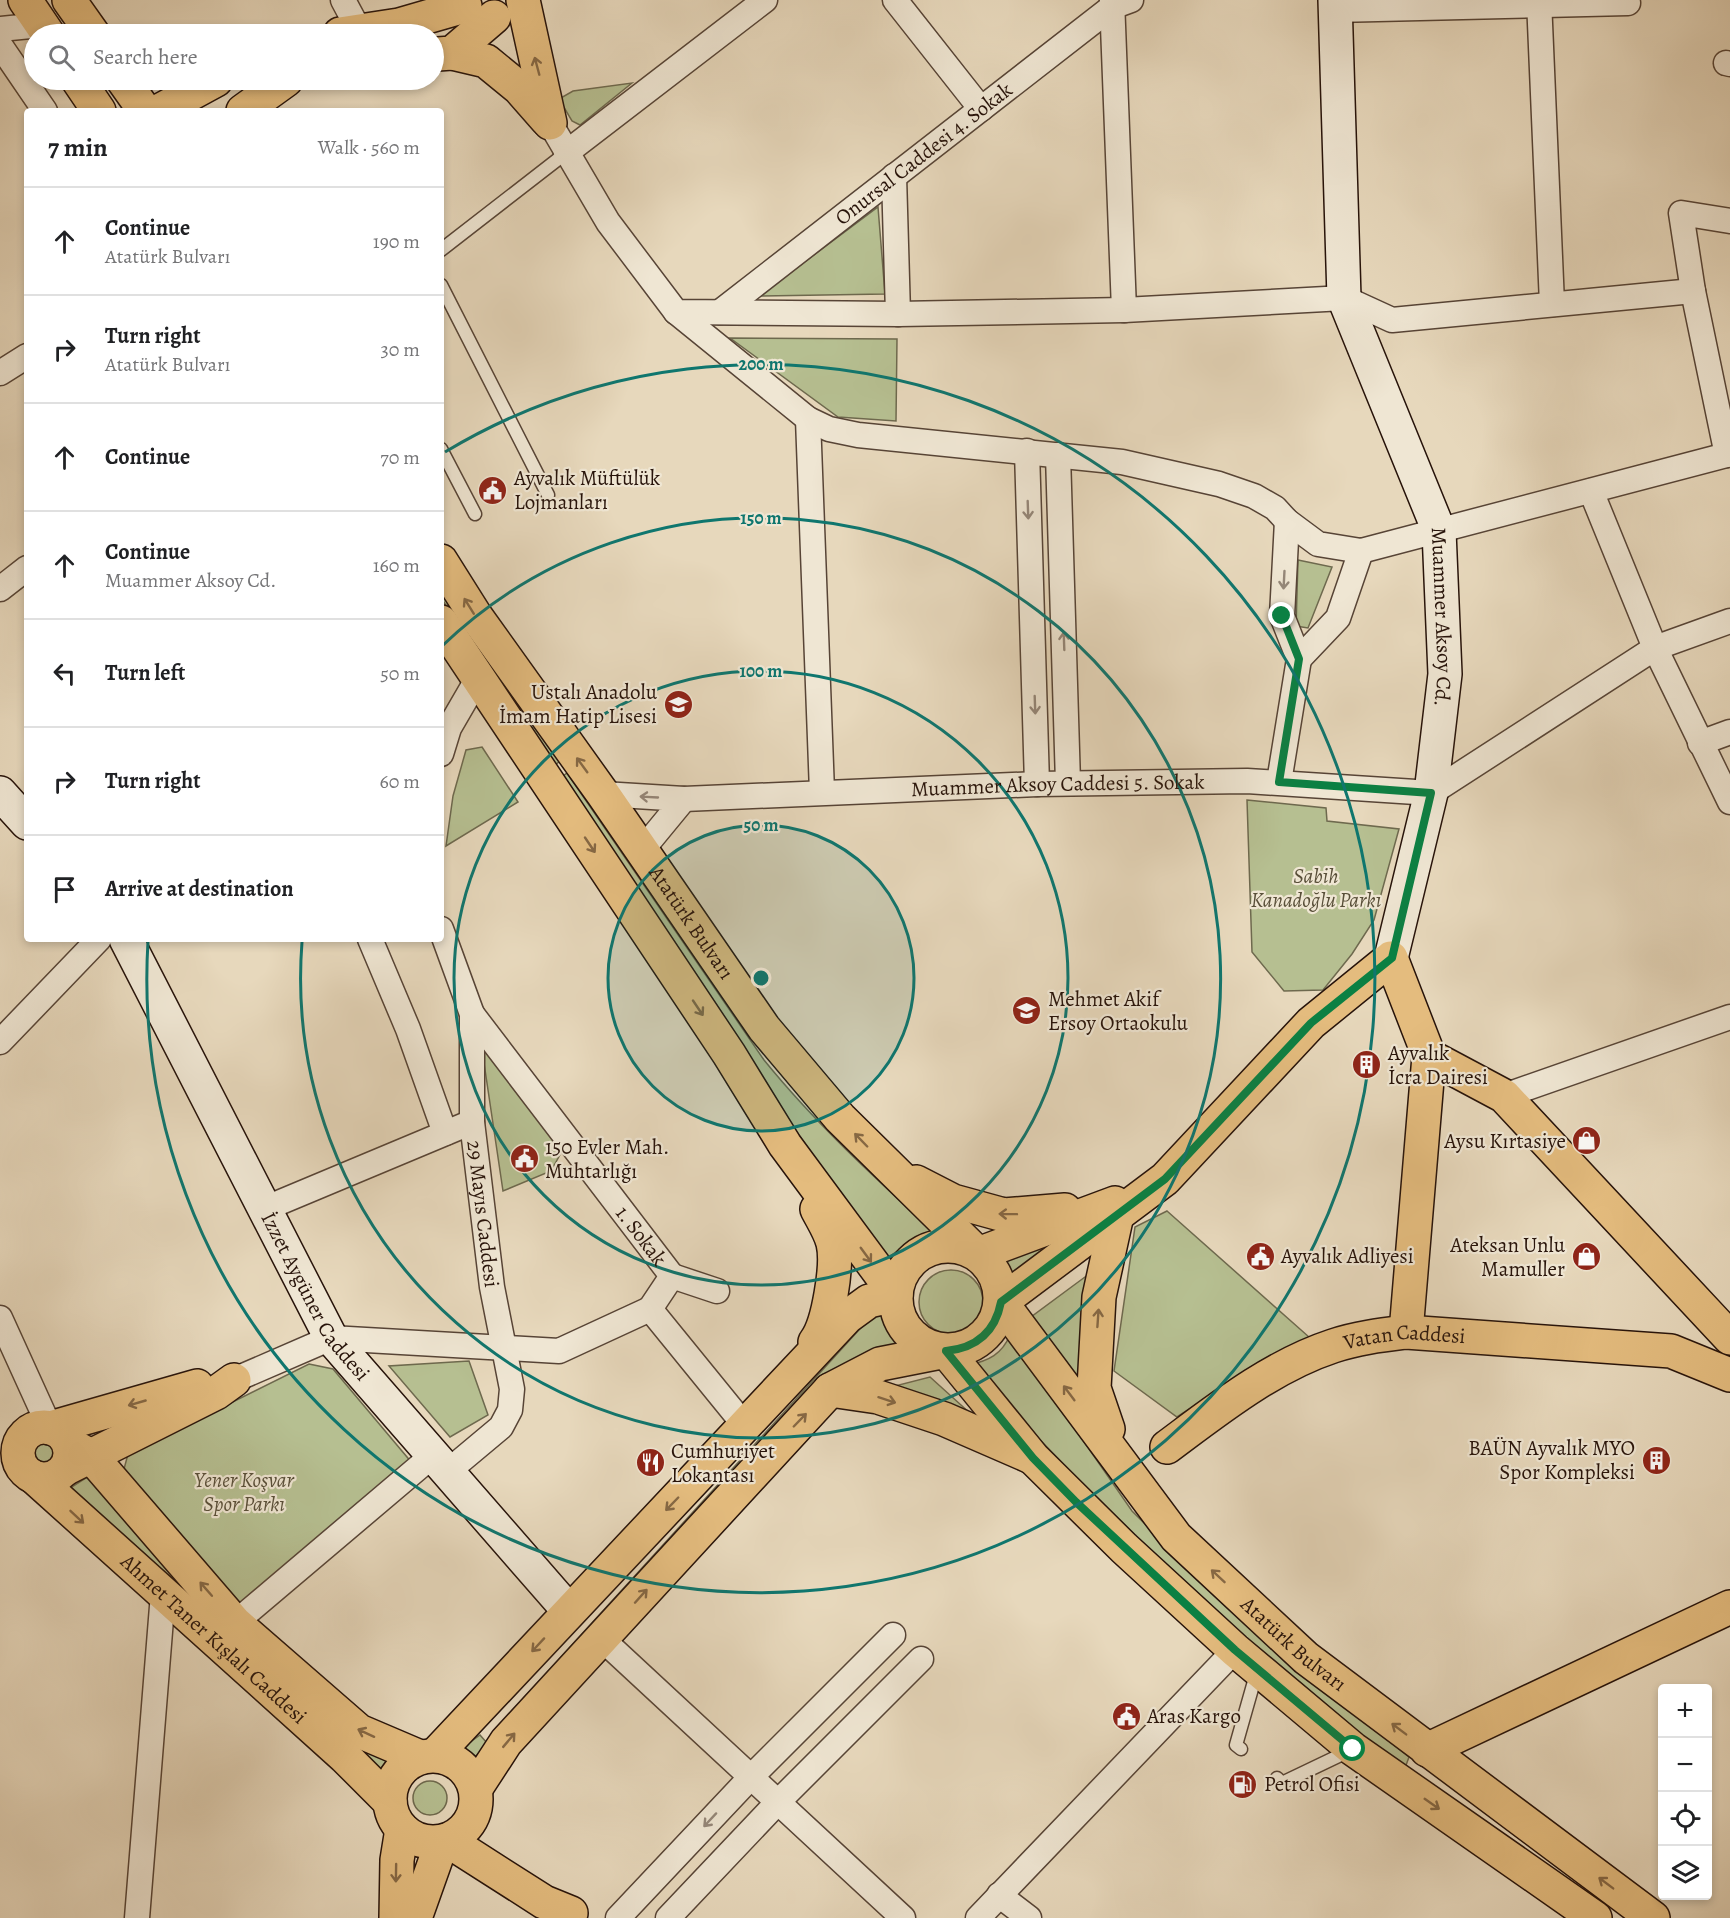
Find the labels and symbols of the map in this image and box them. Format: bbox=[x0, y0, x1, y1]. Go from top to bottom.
one-way arrow bbox=[530, 57, 542, 76]
street label: Onursal Caddesi 4. Sokak bbox=[829, 75, 1019, 231]
text: 200 m bbox=[738, 352, 784, 376]
place label: Ayvalık Müftülük Lojmanları bbox=[513, 464, 661, 516]
public building icon: Ayvalık Müftülük Lojmanları bbox=[477, 474, 509, 506]
one-way arrow bbox=[1023, 499, 1034, 519]
text: 150 m bbox=[740, 506, 782, 530]
street label: Muammer Aksoy Cd. bbox=[1425, 527, 1459, 709]
one-way arrow bbox=[1279, 569, 1290, 589]
one-way arrow bbox=[463, 598, 475, 615]
route end bbox=[1268, 602, 1294, 628]
one-way arrow bbox=[1058, 631, 1070, 651]
text: 100 m bbox=[740, 659, 782, 683]
place label: Ustalı Anadolu İmam Hatip Lisesi bbox=[499, 678, 658, 730]
school or university icon: Ustalı Anadolu İmam Hatip Lisesi bbox=[662, 688, 694, 720]
one-way arrow bbox=[1029, 694, 1040, 714]
one-way arrow bbox=[576, 757, 588, 773]
street label: Muammer Aksoy Caddesi 5. Sokak bbox=[910, 768, 1205, 803]
one-way arrow bbox=[640, 791, 660, 802]
text: 50 m bbox=[744, 813, 778, 837]
one-way arrow bbox=[583, 837, 596, 854]
street label: Atatürk Bulvarı bbox=[642, 860, 740, 985]
park label: Sabih Kanadoğlu Parkı bbox=[1251, 862, 1381, 914]
centre of rings bbox=[751, 968, 771, 988]
place label: Mehmet Akif Ersoy Ortaokulu bbox=[1048, 985, 1189, 1037]
school or university icon: Mehmet Akif Ersoy Ortaokulu bbox=[1011, 995, 1043, 1027]
one-way arrow bbox=[692, 999, 704, 1015]
place label: Ayvalık İcra Dairesi bbox=[1387, 1039, 1488, 1091]
building icon: Ayvalık İcra Dairesi bbox=[1351, 1049, 1383, 1081]
shop icon: Aysu Kırtasiye bbox=[1571, 1125, 1603, 1157]
place label: Aysu Kırtasiye bbox=[1443, 1127, 1566, 1155]
place label: 150 Evler Mah. Muhtarlığı bbox=[545, 1133, 669, 1185]
one-way arrow bbox=[853, 1133, 868, 1148]
street label: 29 Mayıs Caddesi bbox=[460, 1139, 506, 1289]
public building icon: 150 Evler Mah. Muhtarlığı bbox=[508, 1143, 540, 1175]
street label: 1. Sokak bbox=[609, 1200, 674, 1272]
street label: İzzet Aygüner Caddesi bbox=[255, 1207, 376, 1387]
one-way arrow bbox=[999, 1208, 1019, 1220]
place label: Ateksan Unlu Mamuller bbox=[1449, 1231, 1566, 1283]
public building icon: Ayvalık Adliyesi bbox=[1244, 1240, 1276, 1272]
shop icon: Ateksan Unlu Mamuller bbox=[1570, 1241, 1602, 1273]
place label: Ayvalık Adliyesi bbox=[1280, 1242, 1414, 1270]
one-way arrow bbox=[860, 1247, 873, 1263]
one-way arrow bbox=[1093, 1308, 1104, 1328]
street label: Vatan Caddesi bbox=[1340, 1318, 1467, 1356]
one-way arrow bbox=[1063, 1386, 1076, 1402]
one-way arrow bbox=[877, 1395, 896, 1406]
one-way arrow bbox=[128, 1398, 147, 1409]
one-way arrow bbox=[792, 1413, 807, 1428]
place label: BAÜN Ayvalık MYO Spor Kompleksi bbox=[1468, 1434, 1635, 1486]
place label: Cumhuriyet Lokantası bbox=[671, 1437, 775, 1489]
building icon: BAÜN Ayvalık MYO Spor Kompleksi bbox=[1640, 1444, 1672, 1476]
restaurant icon: Cumhuriyet Lokantası bbox=[634, 1447, 666, 1479]
park label: Yener Koşvar Spor Parkı bbox=[194, 1466, 294, 1518]
one-way arrow bbox=[665, 1496, 679, 1511]
one-way arrow bbox=[69, 1510, 84, 1525]
street label: Ahmet Taner Kışlalı Caddesi bbox=[114, 1547, 313, 1730]
one-way arrow bbox=[1211, 1569, 1226, 1584]
one-way arrow bbox=[200, 1582, 214, 1598]
one-way arrow bbox=[634, 1589, 648, 1604]
street label: Atatürk Bulvarı bbox=[1234, 1590, 1352, 1698]
one-way arrow bbox=[530, 1637, 545, 1652]
public building icon: Aras Kargo bbox=[1110, 1700, 1142, 1732]
place label: Aras Kargo bbox=[1146, 1702, 1241, 1730]
one-way arrow bbox=[1392, 1723, 1408, 1735]
one-way arrow bbox=[358, 1727, 376, 1739]
one-way arrow bbox=[502, 1733, 516, 1748]
route start bbox=[1339, 1735, 1365, 1761]
fuel station icon: Petrol Ofisi bbox=[1227, 1768, 1259, 1800]
place label: Petrol Ofisi bbox=[1264, 1770, 1360, 1798]
one-way arrow bbox=[1423, 1798, 1440, 1810]
one-way arrow bbox=[703, 1813, 717, 1828]
one-way arrow bbox=[390, 1863, 402, 1883]
one-way arrow bbox=[1599, 1877, 1615, 1889]

